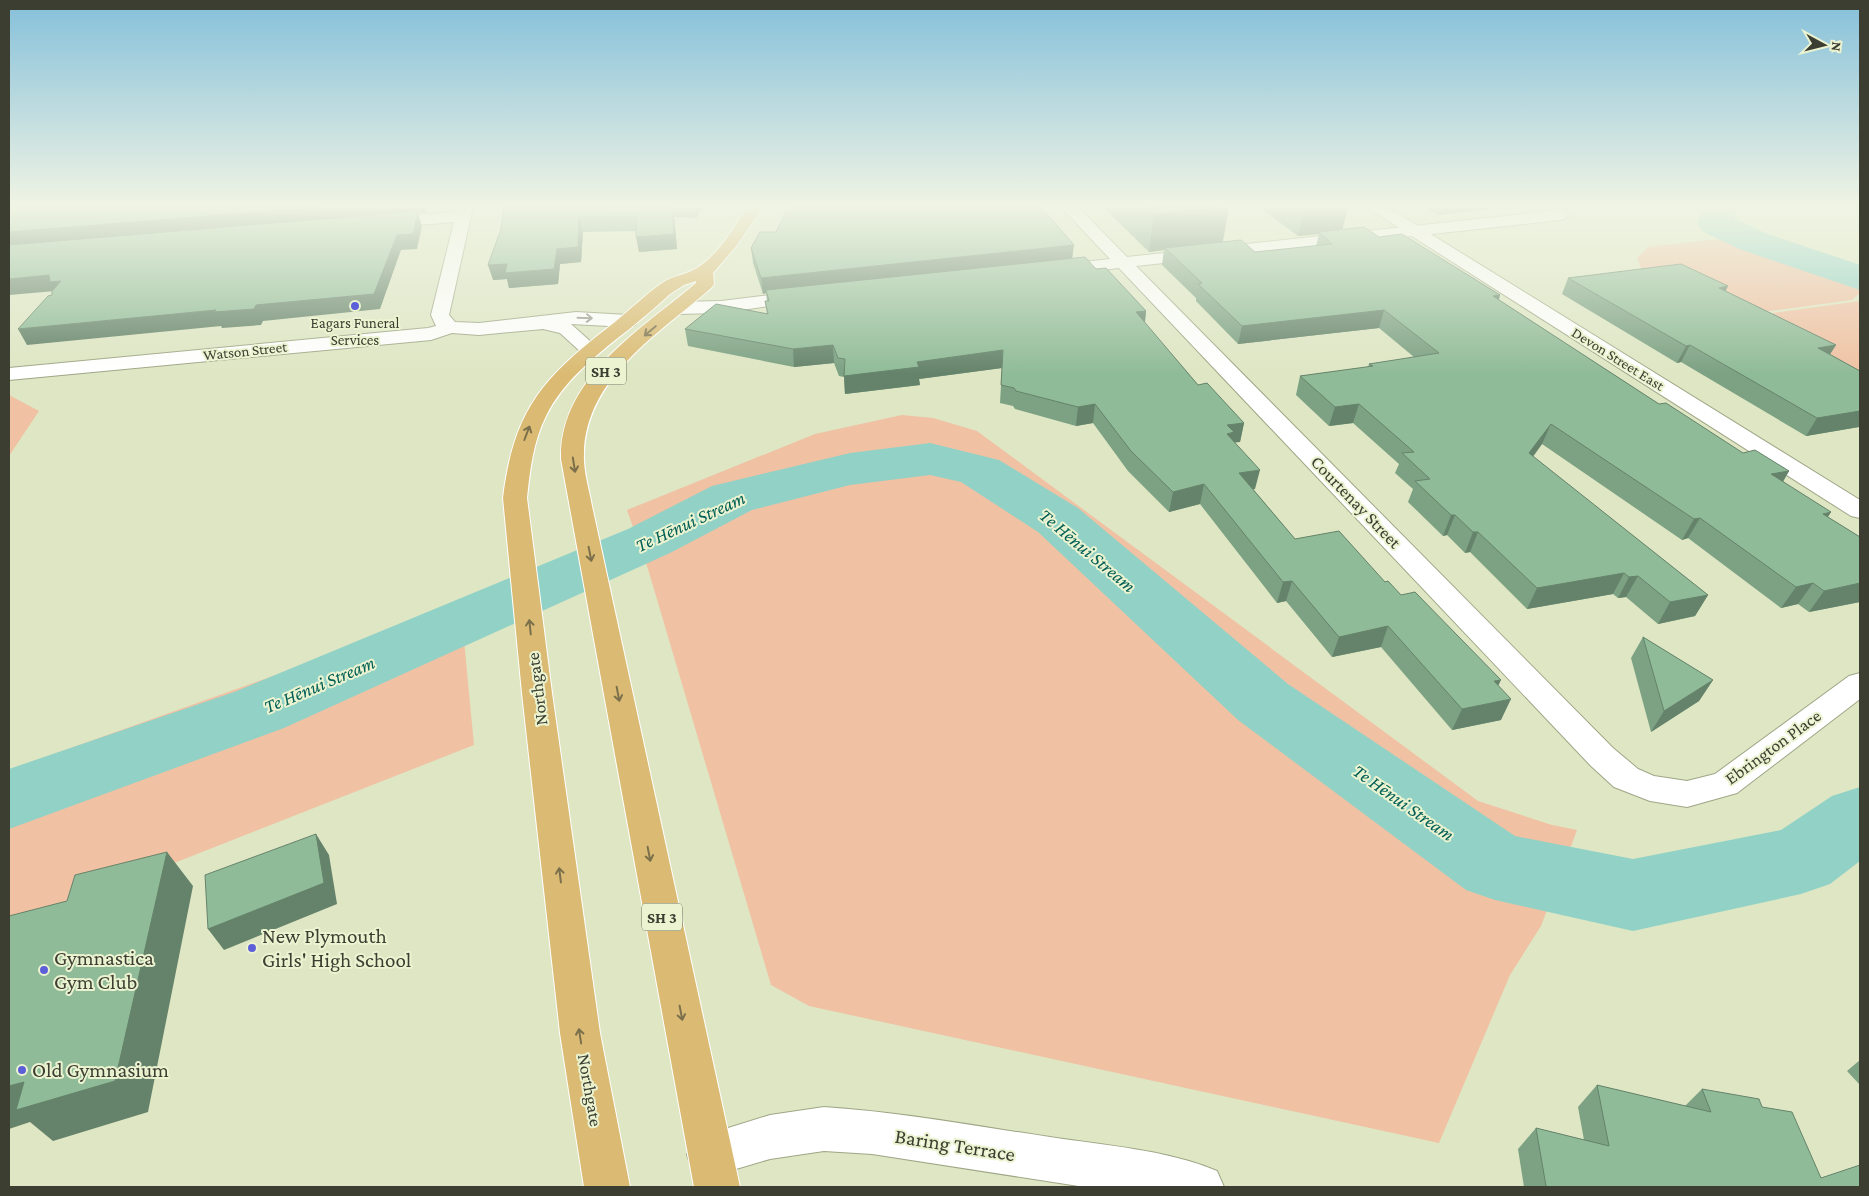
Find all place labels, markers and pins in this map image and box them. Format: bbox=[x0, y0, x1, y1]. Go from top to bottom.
marker: Eagars Funeral Services bbox=[349, 300, 361, 312]
place label: Eagars Funeral Services bbox=[311, 315, 399, 348]
place label: New Plymouth Girls' High School bbox=[262, 924, 411, 972]
marker: New Plymouth Girls' High School bbox=[246, 942, 258, 954]
place label: Gymnastica Gym Club bbox=[54, 946, 154, 994]
marker: Gymnastica Gym Club bbox=[38, 964, 50, 976]
place label: Old Gymnasium bbox=[32, 1058, 169, 1082]
marker: Old Gymnasium bbox=[16, 1064, 28, 1076]

